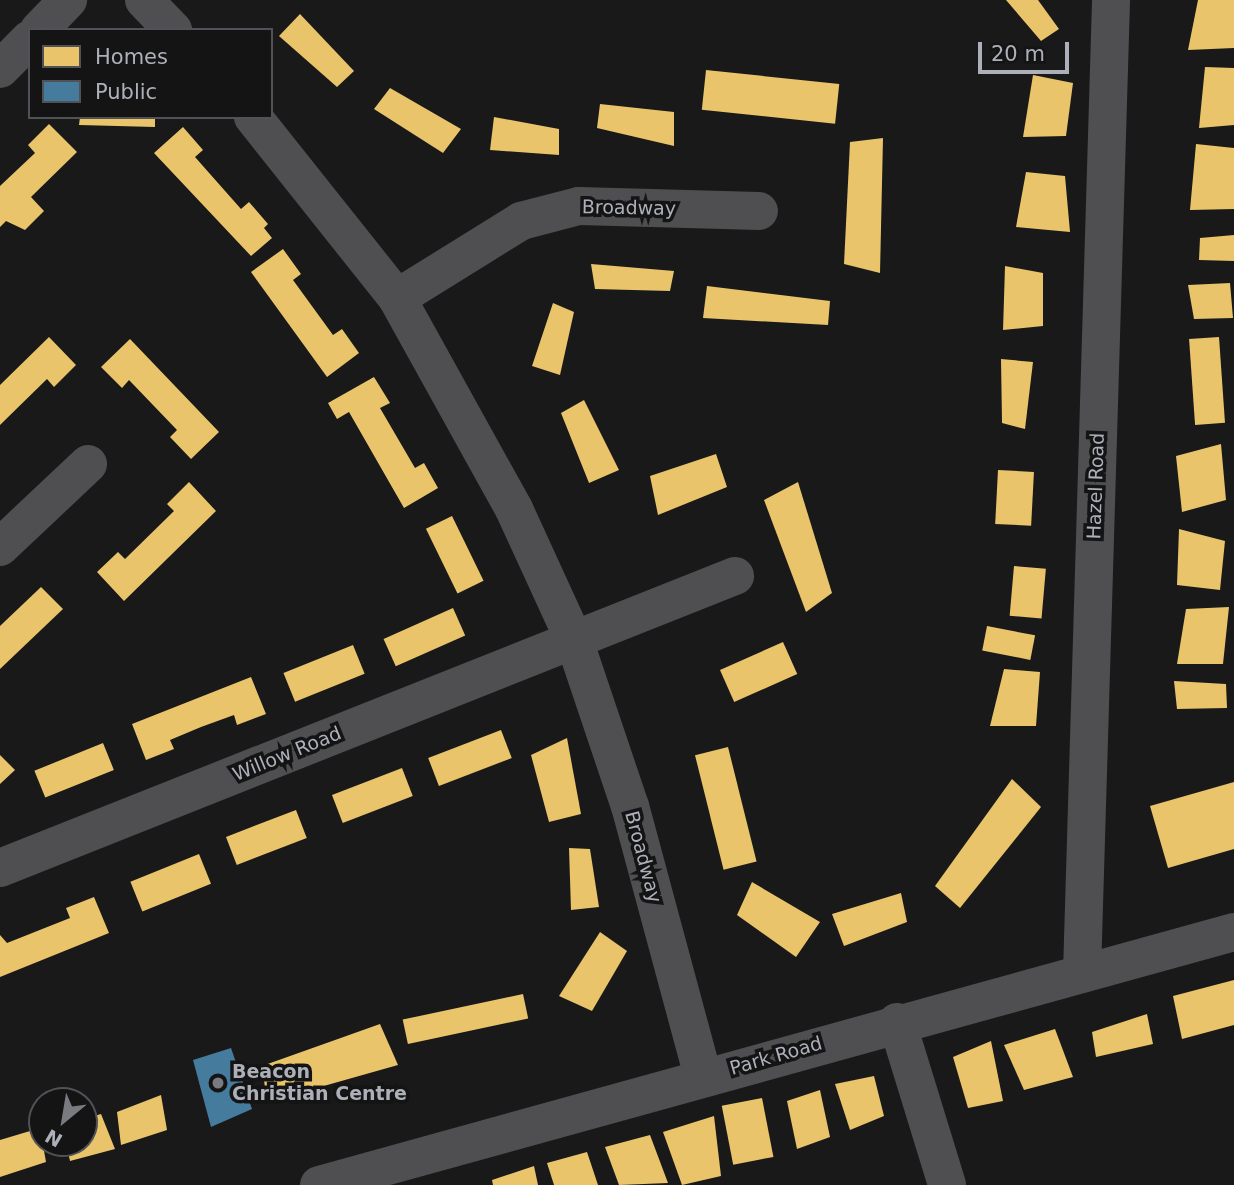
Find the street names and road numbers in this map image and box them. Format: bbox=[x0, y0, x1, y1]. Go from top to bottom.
street label: Broadway bbox=[582, 196, 676, 220]
street label: Hazel Road bbox=[1083, 432, 1109, 540]
street label: Willow Road bbox=[229, 722, 345, 786]
street label: Broadway bbox=[620, 809, 666, 905]
street label: Park Road bbox=[727, 1032, 825, 1080]

